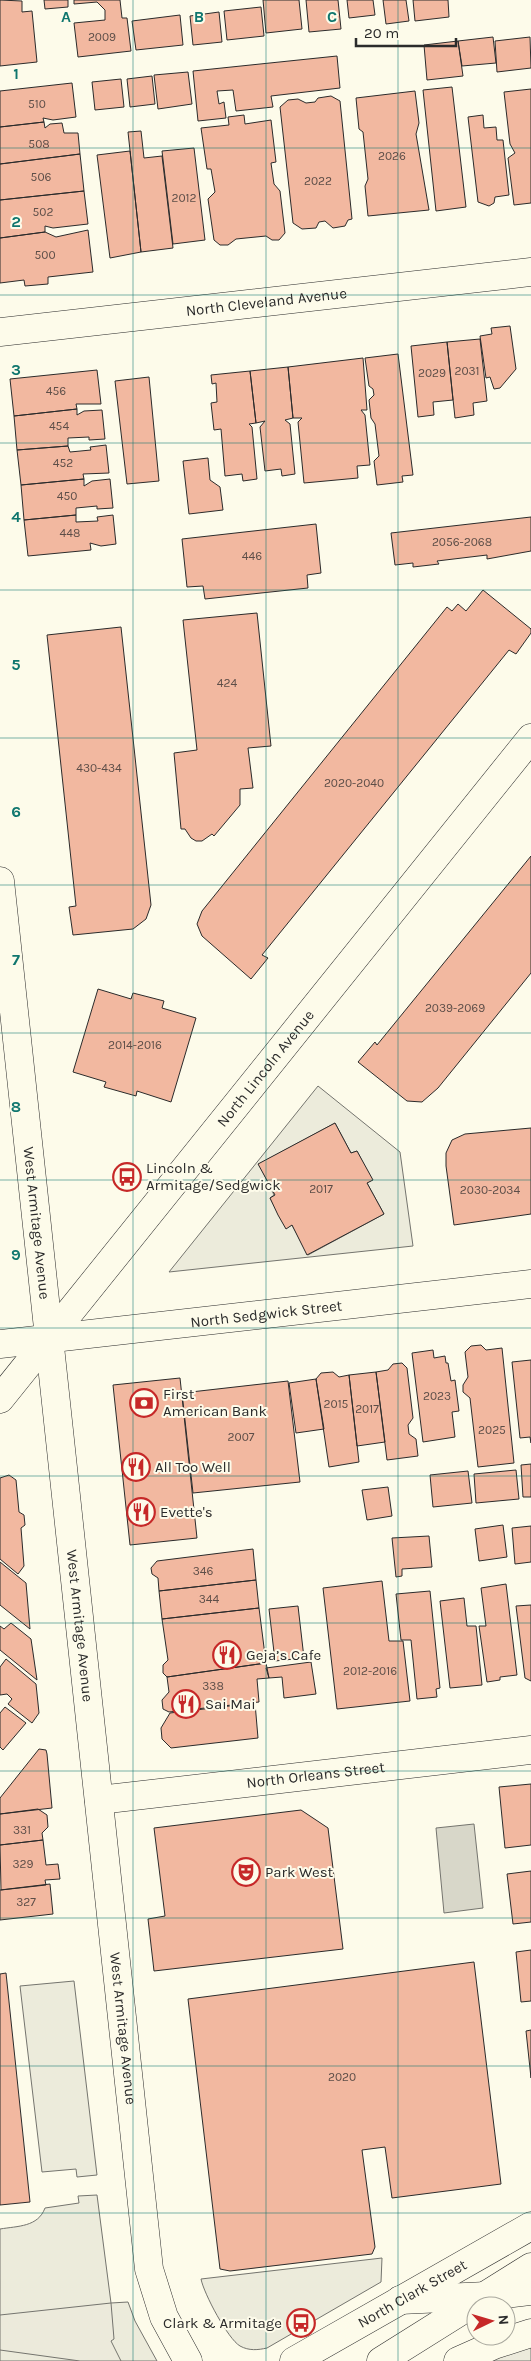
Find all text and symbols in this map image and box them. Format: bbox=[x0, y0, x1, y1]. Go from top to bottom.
text: A bbox=[61, 7, 71, 26]
text: B bbox=[194, 7, 204, 26]
text: C bbox=[327, 7, 337, 26]
scale bar bbox=[356, 15, 456, 47]
text: 20 m bbox=[364, 24, 399, 42]
house number: 2009 bbox=[88, 30, 116, 44]
text: 1 bbox=[13, 64, 19, 83]
house number: 510 bbox=[28, 97, 46, 111]
house number: 508 bbox=[28, 137, 50, 151]
house number: 2026 bbox=[378, 149, 406, 163]
house number: 506 bbox=[31, 170, 52, 184]
house number: 2022 bbox=[304, 174, 332, 188]
house number: 2012 bbox=[172, 191, 197, 205]
house number: 502 bbox=[33, 205, 53, 219]
text: 2 bbox=[11, 212, 21, 231]
house number: 500 bbox=[34, 248, 56, 262]
street label: North Cleveland Avenue bbox=[185, 284, 348, 320]
text: 3 bbox=[11, 360, 21, 379]
house number: 2031 bbox=[454, 364, 480, 378]
house number: 2029 bbox=[418, 366, 446, 380]
house number: 456 bbox=[46, 384, 66, 398]
house number: 454 bbox=[49, 419, 69, 433]
house number: 452 bbox=[53, 456, 73, 470]
house number: 450 bbox=[57, 489, 77, 503]
text: 4 bbox=[11, 507, 21, 526]
house number: 448 bbox=[60, 526, 80, 540]
house number: 2056-2068 bbox=[432, 535, 492, 549]
house number: 446 bbox=[242, 549, 262, 563]
text: 5 bbox=[11, 655, 21, 674]
house number: 424 bbox=[217, 676, 237, 690]
house number: 430-434 bbox=[76, 761, 122, 775]
house number: 2020-2040 bbox=[324, 776, 384, 790]
text: 6 bbox=[11, 802, 21, 821]
text: 7 bbox=[12, 950, 20, 969]
house number: 2039-2069 bbox=[425, 1001, 485, 1015]
street label: North Lincoln Avenue bbox=[213, 1006, 318, 1131]
house number: 2014-2016 bbox=[108, 1038, 162, 1052]
text: 8 bbox=[11, 1097, 21, 1116]
street label: West Armitage Avenue bbox=[20, 1146, 54, 1300]
place label: Lincoln & Armitage/Sedgwick bbox=[146, 1159, 281, 1194]
bus stop icon: Lincoln & Armitage/Sedgwick bbox=[112, 1162, 142, 1192]
house number: 2017 bbox=[309, 1182, 333, 1196]
house number: 2030-2034 bbox=[460, 1183, 520, 1197]
text: 9 bbox=[11, 1245, 21, 1264]
street label: North Sedgwick Street bbox=[189, 1296, 344, 1331]
place label: First American Bank bbox=[163, 1385, 267, 1420]
bank icon: First American Bank bbox=[129, 1388, 159, 1418]
house number: 2023 bbox=[423, 1389, 451, 1403]
house number: 2015 bbox=[324, 1397, 349, 1411]
house number: 2017 bbox=[355, 1402, 379, 1416]
house number: 2025 bbox=[478, 1423, 506, 1437]
house number: 2007 bbox=[228, 1430, 255, 1444]
restaurant icon: All Too Well bbox=[121, 1452, 151, 1482]
place label: All Too Well bbox=[155, 1458, 231, 1476]
restaurant icon: Evette's bbox=[126, 1497, 156, 1527]
place label: Evette's bbox=[160, 1503, 213, 1521]
street label: West Armitage Avenue bbox=[63, 1549, 97, 1703]
house number: 346 bbox=[193, 1564, 213, 1578]
house number: 344 bbox=[199, 1592, 220, 1606]
restaurant icon: Geja’s Cafe bbox=[212, 1640, 242, 1670]
place label: Geja’s Cafe bbox=[246, 1646, 321, 1664]
house number: 2012-2016 bbox=[343, 1664, 397, 1678]
house number: 338 bbox=[202, 1679, 224, 1693]
restaurant icon: Sai Mai bbox=[171, 1689, 201, 1719]
place label: Sai Mai bbox=[205, 1695, 256, 1713]
street label: North Orleans Street bbox=[245, 1758, 386, 1792]
house number: 331 bbox=[13, 1823, 31, 1837]
house number: 329 bbox=[12, 1857, 34, 1871]
theatre icon: Park West bbox=[231, 1857, 261, 1887]
place label: Park West bbox=[265, 1863, 334, 1881]
house number: 327 bbox=[16, 1895, 36, 1909]
street label: West Armitage Avenue bbox=[106, 1951, 140, 2106]
house number: 2020 bbox=[328, 2070, 356, 2084]
street label: North Clark Street bbox=[354, 2255, 470, 2332]
north arrow bbox=[466, 2296, 516, 2346]
bus stop icon: Clark & Armitage bbox=[286, 2308, 316, 2338]
place label: Clark & Armitage bbox=[163, 2314, 282, 2332]
text: N bbox=[495, 2314, 512, 2326]

